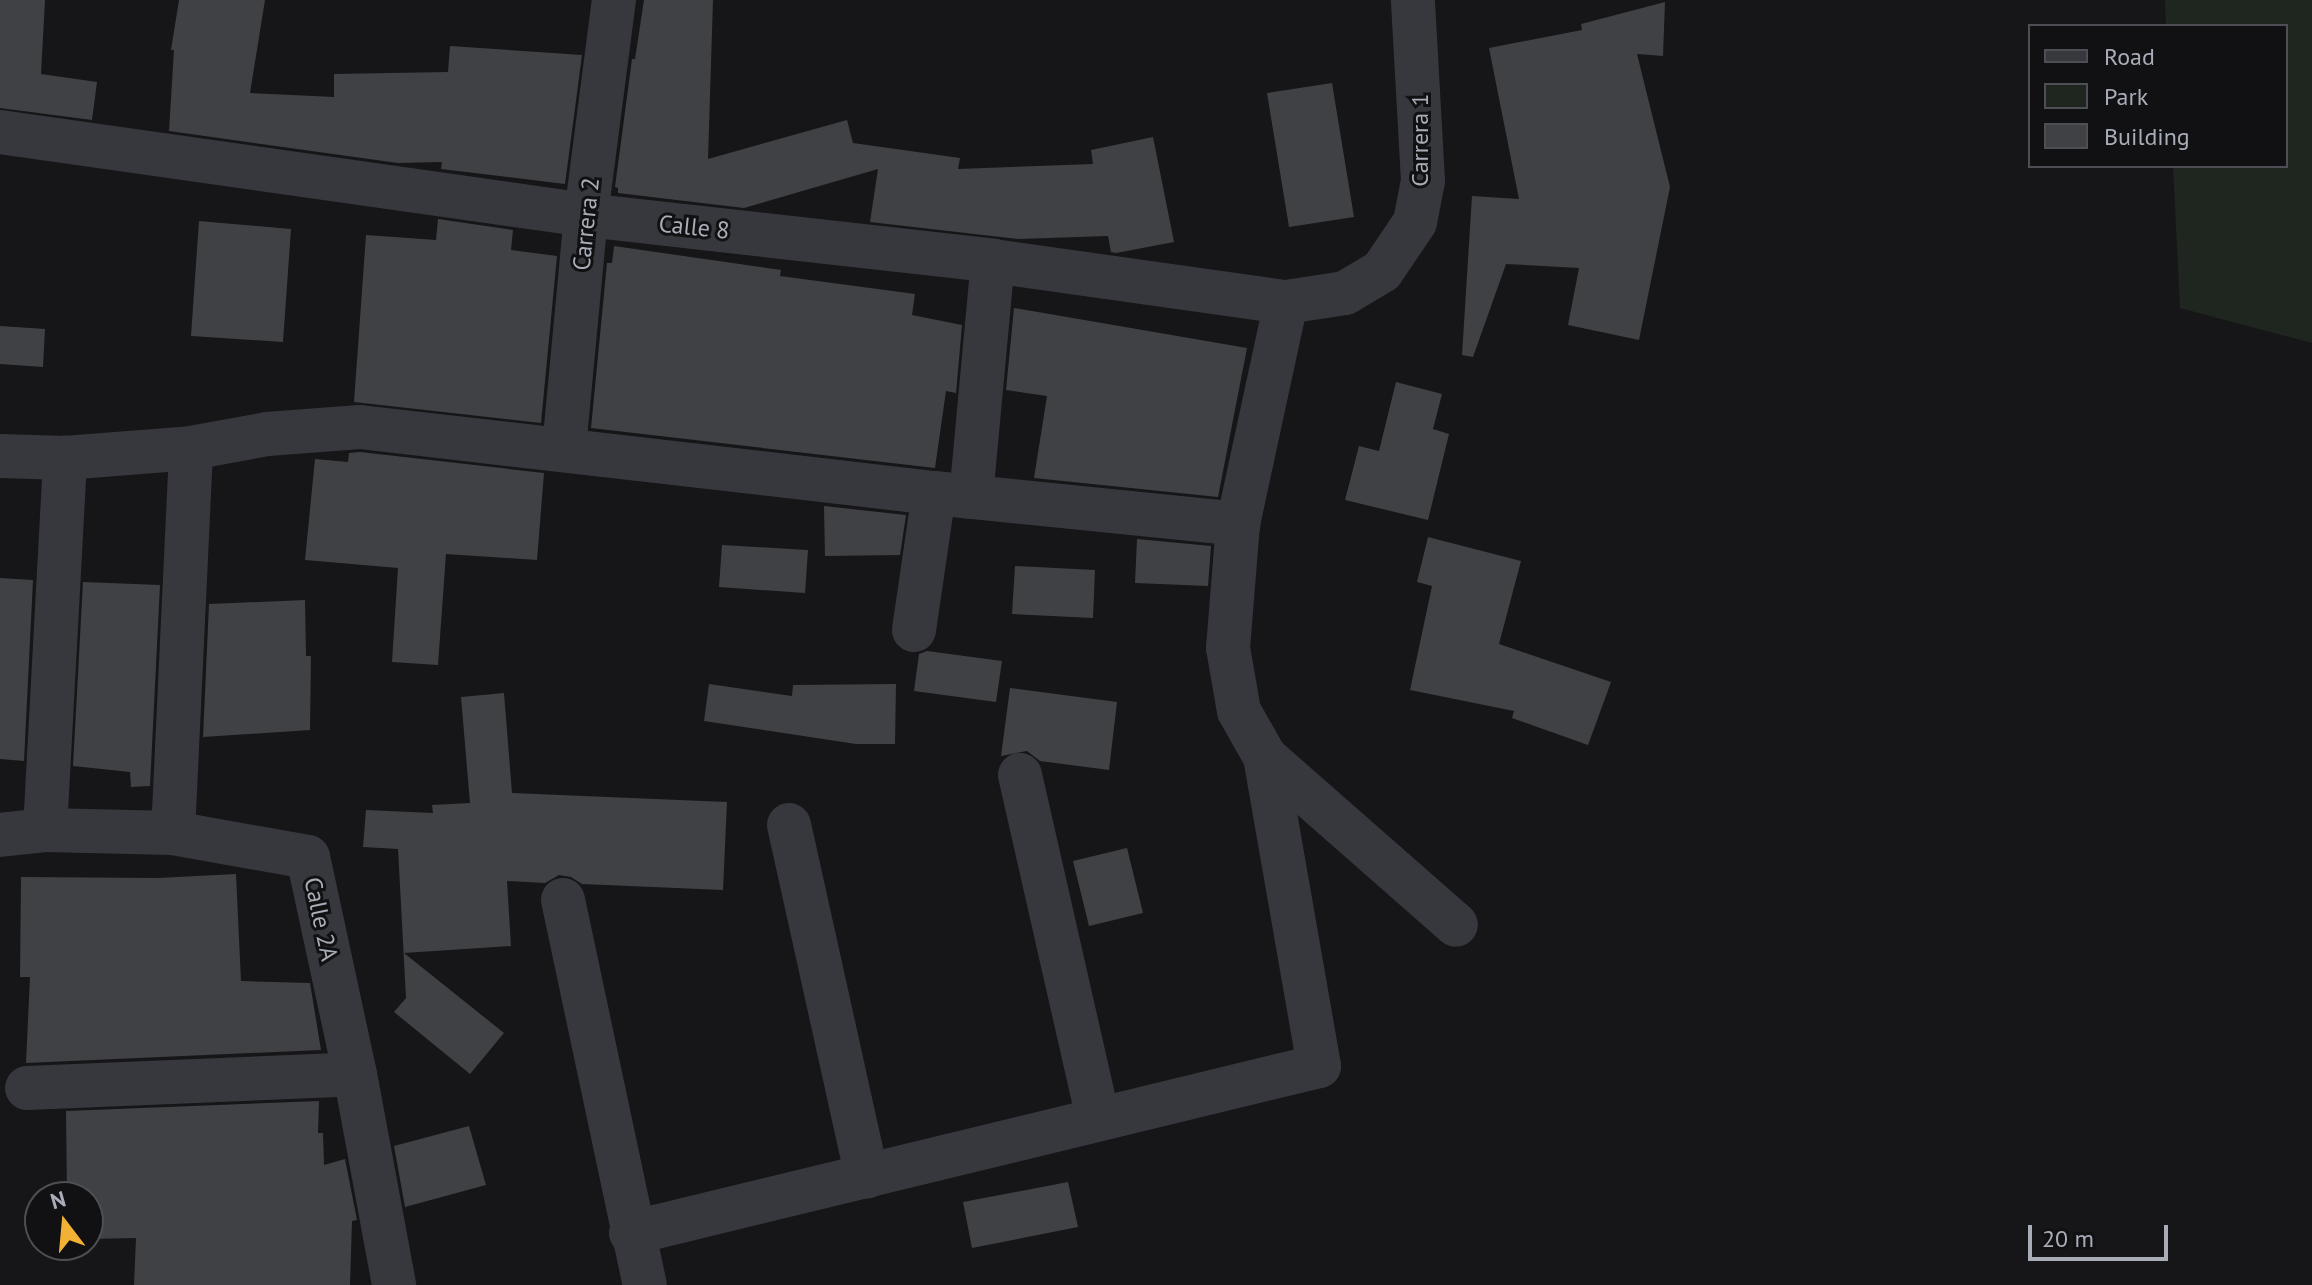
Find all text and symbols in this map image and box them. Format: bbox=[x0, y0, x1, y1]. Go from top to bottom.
legend bbox=[2028, 24, 2288, 168]
text: Road bbox=[2104, 41, 2155, 72]
text: Park bbox=[2104, 81, 2148, 112]
street label: Carrera 1 bbox=[1406, 93, 1434, 187]
text: Building bbox=[2104, 121, 2190, 152]
street label: Carrera 2 bbox=[567, 176, 605, 272]
street label: Calle 8 bbox=[657, 209, 731, 245]
street label: Calle 2A bbox=[298, 874, 344, 964]
north arrow bbox=[24, 1181, 104, 1261]
text: N bbox=[47, 1184, 69, 1215]
scale bar bbox=[2032, 1209, 2172, 1259]
text: 20 m bbox=[2042, 1223, 2094, 1254]

